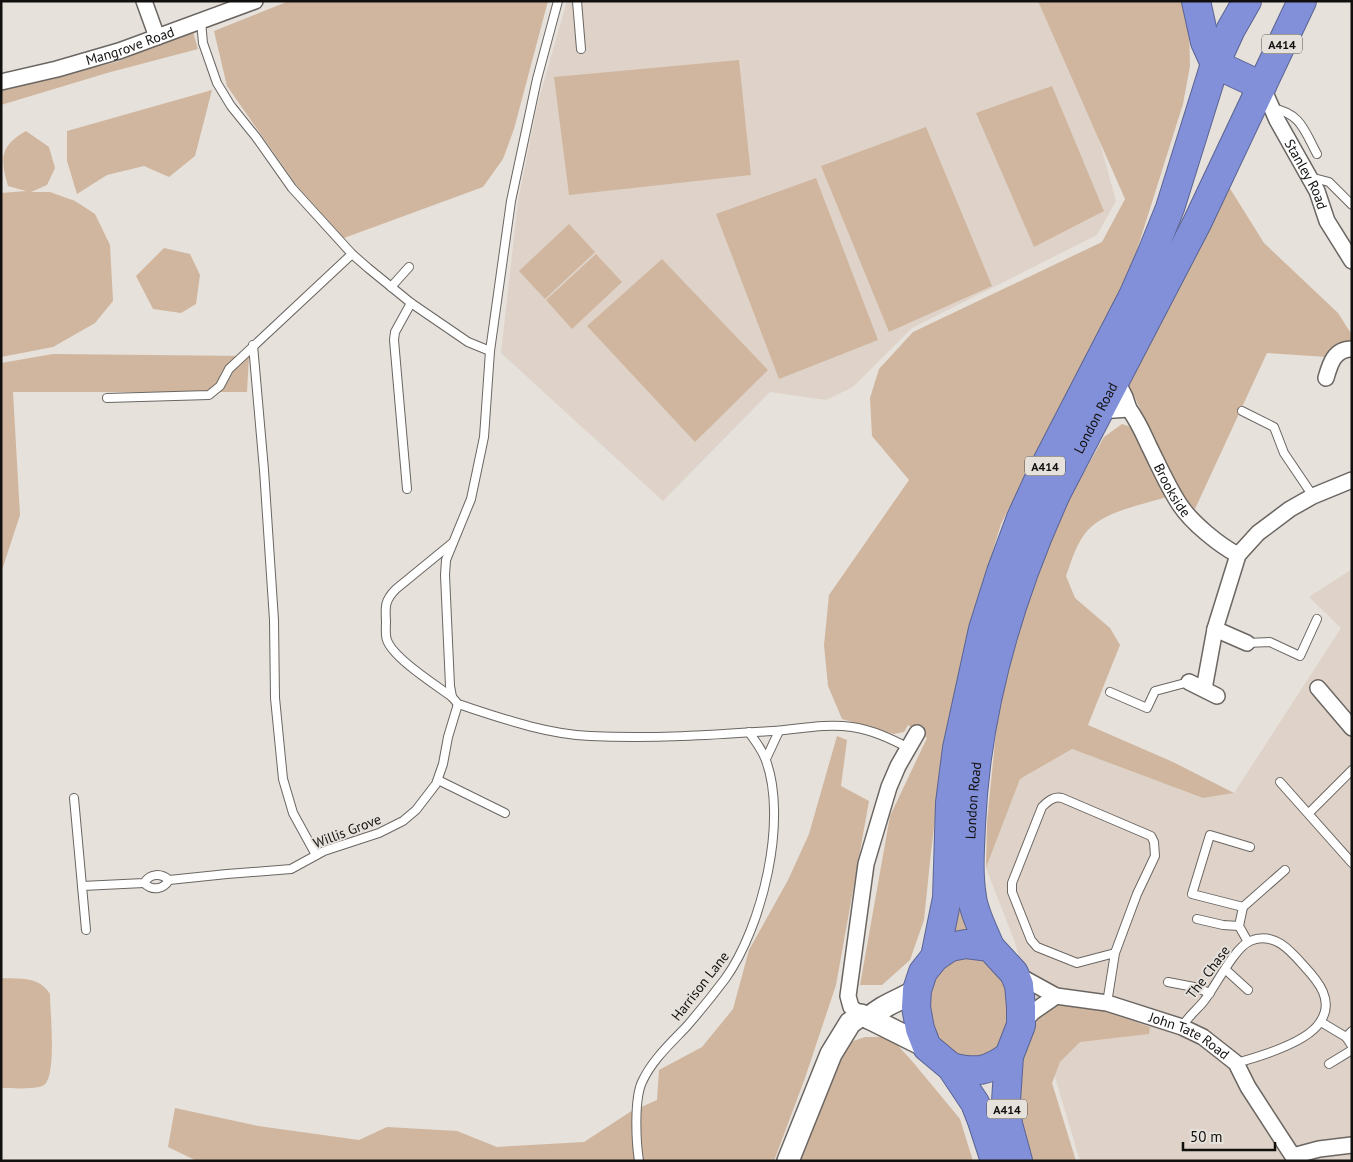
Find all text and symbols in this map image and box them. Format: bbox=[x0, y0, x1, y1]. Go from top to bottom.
street label: Mangrove Road bbox=[84, 22, 177, 69]
road number: A414 bbox=[1262, 34, 1302, 54]
street label: Stanley Road bbox=[1281, 136, 1332, 212]
street label: London Road bbox=[1070, 379, 1121, 457]
road number: A414 bbox=[1025, 456, 1065, 476]
street label: Brookside bbox=[1150, 460, 1195, 521]
street label: London Road bbox=[961, 761, 985, 840]
street label: Willis Grove bbox=[311, 810, 383, 852]
street label: The Chase bbox=[1182, 942, 1234, 1002]
street label: Harrison Lane bbox=[667, 948, 733, 1024]
street label: John Tate Road bbox=[1146, 1008, 1233, 1063]
road number: A414 bbox=[987, 1100, 1027, 1118]
scale bar bbox=[1183, 1120, 1276, 1152]
text: 50 m bbox=[1190, 1127, 1223, 1146]

